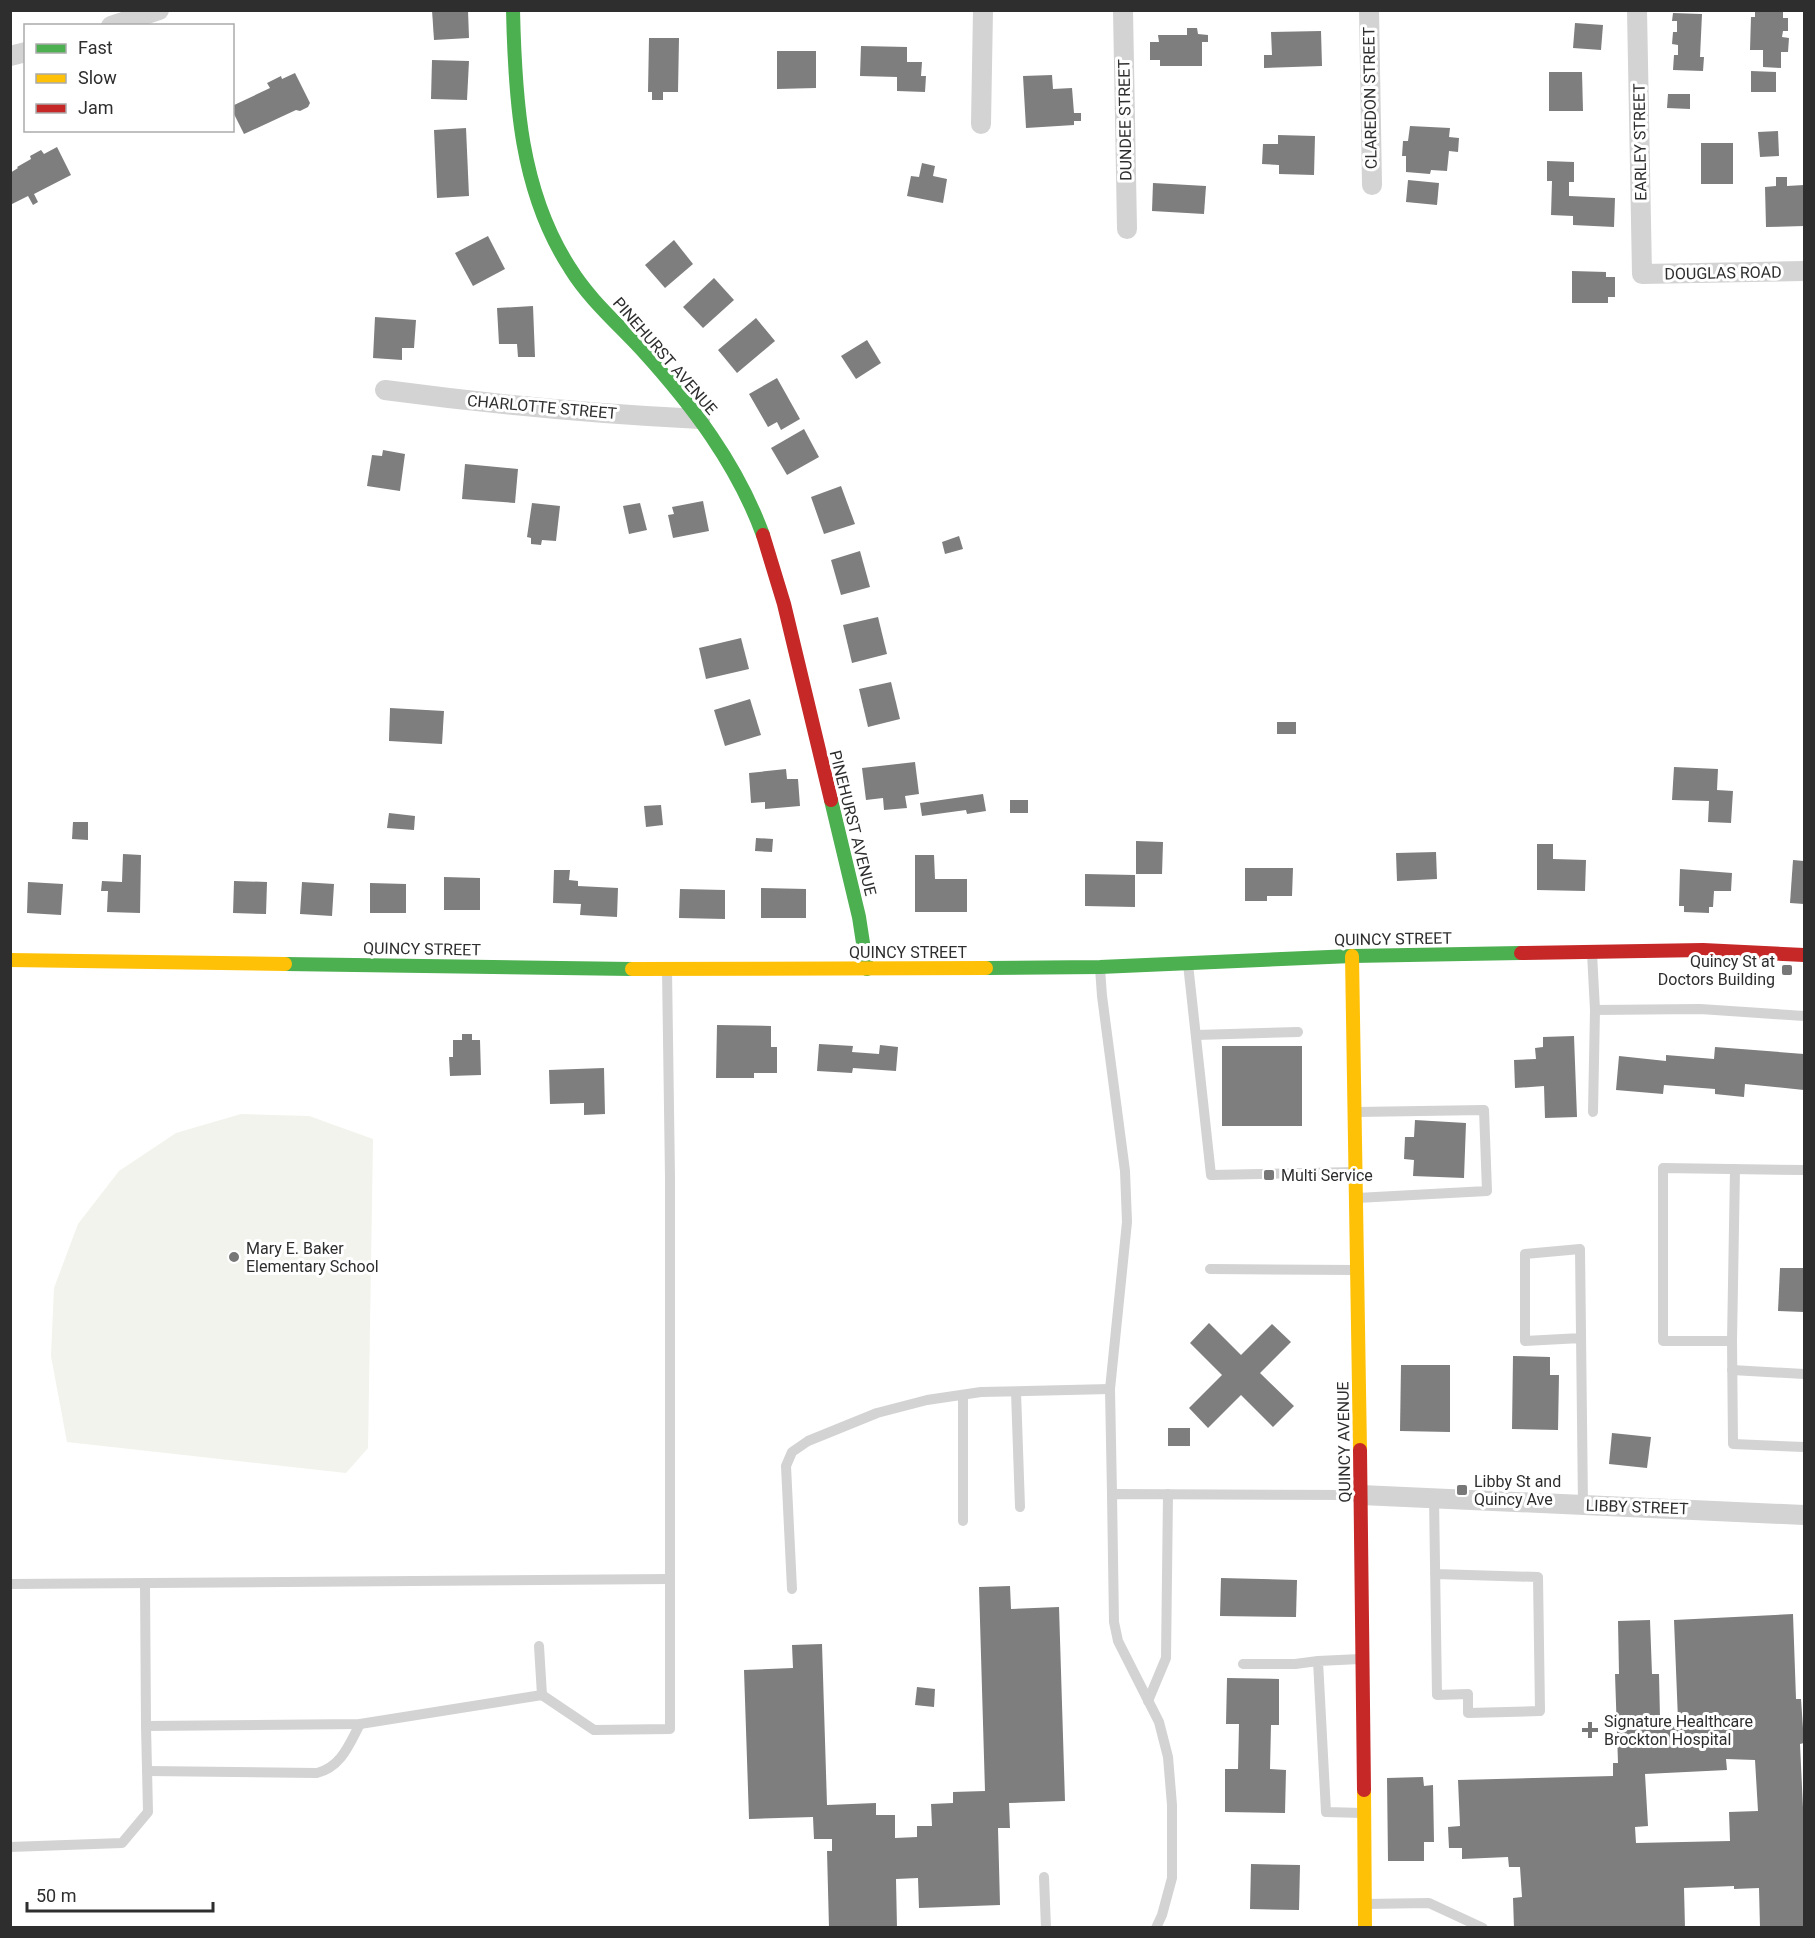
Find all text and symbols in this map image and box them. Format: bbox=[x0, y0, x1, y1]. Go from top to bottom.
legend bbox=[24, 24, 234, 132]
street label: CLAREDON STREET bbox=[1359, 26, 1381, 169]
text: Fast bbox=[78, 37, 113, 58]
street label: DUNDEE STREET bbox=[1114, 59, 1136, 181]
text: Slow bbox=[78, 67, 117, 88]
street label: EARLEY STREET bbox=[1629, 83, 1651, 201]
text: Jam bbox=[78, 97, 114, 118]
street label: DOUGLAS ROAD bbox=[1664, 262, 1782, 284]
street label: PINEHURST AVENUE bbox=[609, 293, 721, 419]
street label: CHARLOTTE STREET bbox=[466, 391, 618, 423]
street label: PINEHURST AVENUE bbox=[826, 748, 880, 898]
street label: QUINCY STREET bbox=[1334, 928, 1453, 950]
street label: QUINCY STREET bbox=[363, 938, 482, 960]
street label: QUINCY STREET bbox=[849, 943, 967, 962]
place label: Quincy St at Doctors Building bbox=[1658, 952, 1775, 989]
marker: Quincy St at Doctors Building bbox=[1780, 963, 1794, 977]
place label: Multi Service bbox=[1281, 1166, 1373, 1185]
marker: Multi Service bbox=[1262, 1168, 1276, 1182]
place label: Mary E. Baker Elementary School bbox=[246, 1239, 379, 1276]
marker: Mary E. Baker Elementary School bbox=[227, 1250, 241, 1264]
street label: QUINCY AVENUE bbox=[1333, 1381, 1355, 1503]
place label: Libby St and Quincy Ave bbox=[1474, 1472, 1561, 1509]
marker: Libby St and Quincy Ave bbox=[1455, 1483, 1469, 1497]
street label: LIBBY STREET bbox=[1585, 1496, 1689, 1518]
place label: Signature Healthcare Brockton Hospital bbox=[1604, 1712, 1753, 1749]
marker: Signature Healthcare Brockton Hospital bbox=[1581, 1721, 1599, 1739]
scale bar bbox=[27, 1875, 213, 1913]
text: 50 m bbox=[36, 1885, 76, 1906]

